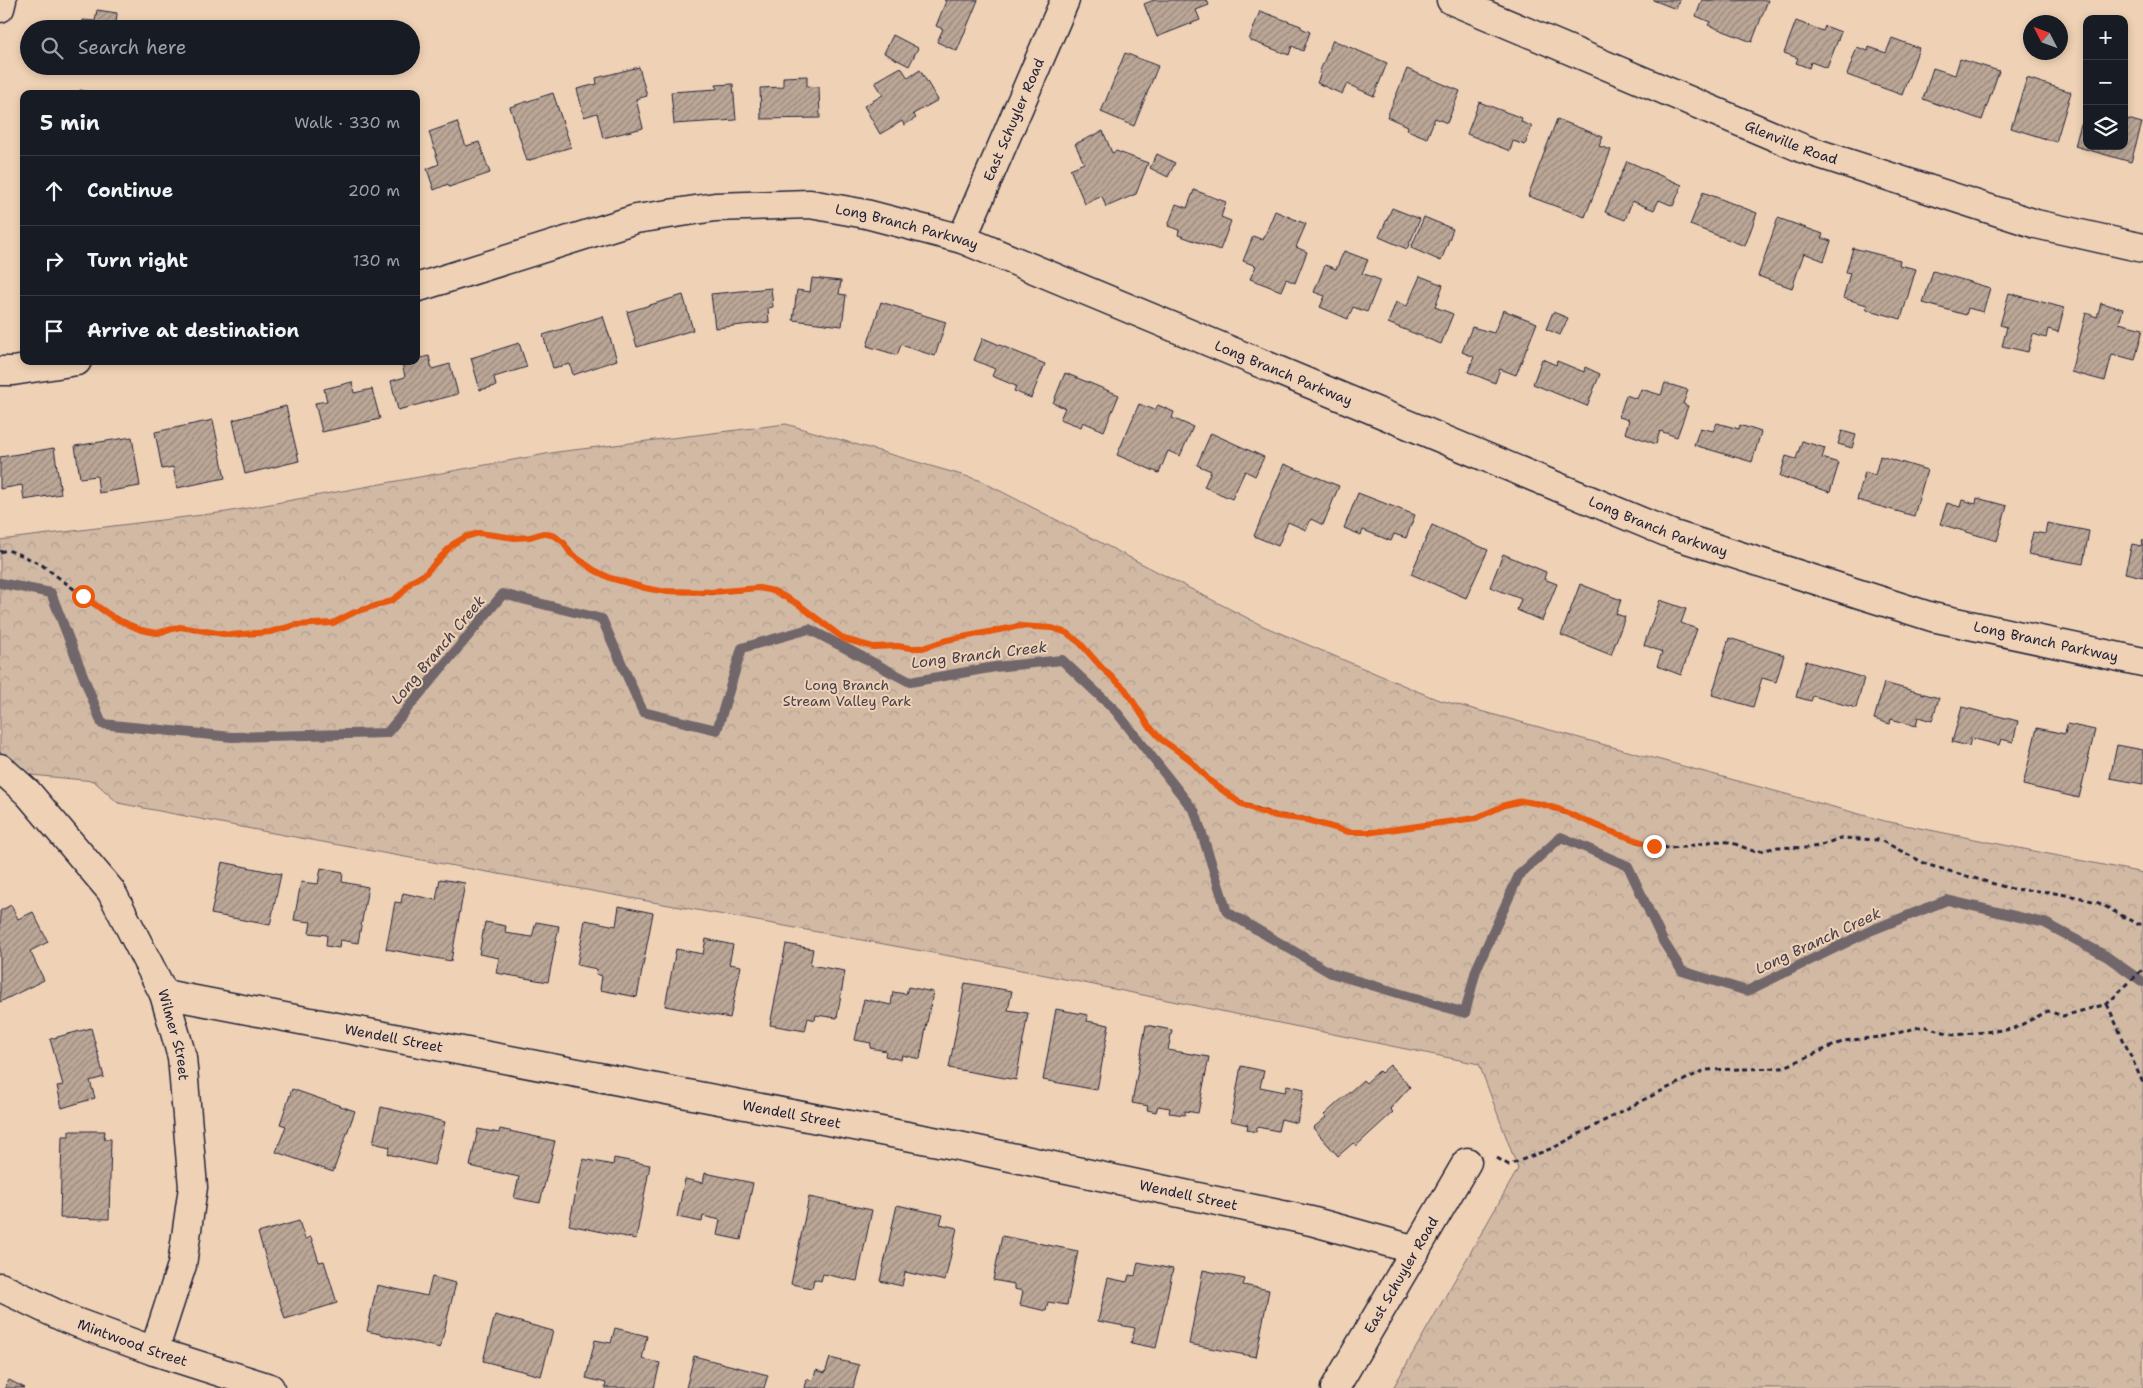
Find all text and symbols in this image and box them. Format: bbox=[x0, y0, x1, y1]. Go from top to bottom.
north arrow bbox=[2023, 15, 2068, 60]
map controls bbox=[2083, 15, 2128, 150]
button: + bbox=[2083, 15, 2128, 60]
search box bbox=[20, 20, 420, 75]
icon: search bbox=[38, 34, 66, 62]
text: Search here bbox=[78, 35, 187, 60]
street label: East Schuyler Road bbox=[979, 55, 1048, 184]
button: − bbox=[2083, 60, 2128, 105]
button: layers bbox=[2083, 105, 2128, 150]
text: 5 min bbox=[40, 109, 100, 137]
text: Walk · 330 m bbox=[294, 112, 400, 133]
street label: Glenville Road bbox=[1742, 116, 1840, 168]
icon: ahead bbox=[40, 177, 68, 205]
text: Continue bbox=[87, 178, 173, 203]
text: 200 m bbox=[348, 180, 400, 201]
street label: Long Branch Parkway bbox=[834, 200, 981, 254]
icon: right bbox=[40, 247, 68, 275]
text: Turn right bbox=[87, 248, 188, 273]
text: 130 m bbox=[353, 250, 400, 271]
icon: arrive bbox=[40, 317, 68, 345]
text: Arrive at destination bbox=[87, 318, 299, 343]
street label: Long Branch Parkway bbox=[1212, 336, 1355, 409]
street label: Long Branch Parkway bbox=[1586, 492, 1730, 561]
route start bbox=[72, 585, 95, 608]
water label: Long Branch Creek bbox=[386, 591, 490, 709]
street label: Long Branch Parkway bbox=[1972, 617, 2120, 666]
water label: Long Branch Creek bbox=[910, 637, 1048, 673]
park label: Long Branch Stream Valley Park bbox=[783, 676, 911, 710]
route end bbox=[1643, 835, 1666, 858]
water label: Long Branch Creek bbox=[1752, 903, 1884, 979]
street label: Wilmer Street bbox=[154, 987, 193, 1081]
street label: Wendell Street bbox=[343, 1020, 445, 1056]
street label: Wendell Street bbox=[741, 1096, 843, 1132]
street label: Wendell Street bbox=[1138, 1176, 1239, 1214]
street label: East Schuyler Road bbox=[1360, 1213, 1442, 1336]
street label: Mintwood Street bbox=[75, 1315, 190, 1370]

